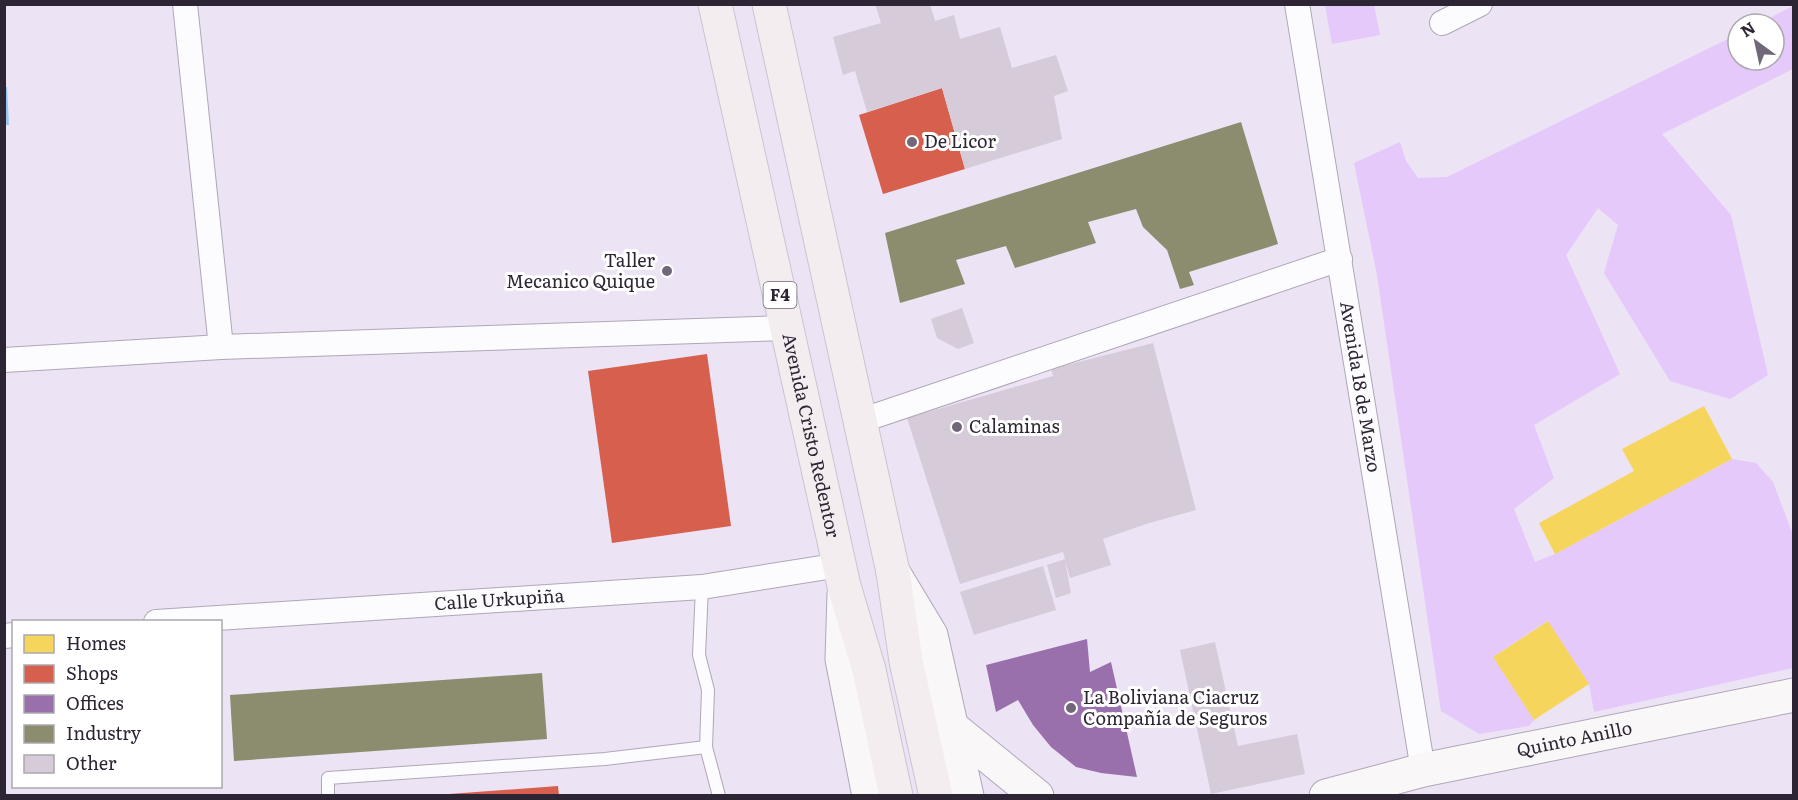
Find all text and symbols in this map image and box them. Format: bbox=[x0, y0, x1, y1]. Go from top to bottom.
north arrow bbox=[1726, 12, 1786, 72]
text: N bbox=[1735, 15, 1759, 42]
place label: De Licor bbox=[924, 127, 996, 154]
marker: De Licor bbox=[905, 135, 919, 149]
place label: Taller Mecanico Quique bbox=[506, 246, 655, 294]
marker: Taller Mecanico Quique bbox=[660, 264, 674, 278]
road number: F4 bbox=[764, 282, 796, 308]
street label: Avenida 18 de Marzo bbox=[1334, 299, 1389, 474]
street label: Avenida Cristo Redentor bbox=[776, 330, 848, 541]
place label: Calaminas bbox=[969, 412, 1060, 439]
marker: Calaminas bbox=[950, 420, 964, 434]
street label: Calle Urkupiña bbox=[433, 581, 565, 616]
legend bbox=[12, 620, 222, 788]
text: Homes bbox=[66, 629, 126, 656]
text: Shops bbox=[66, 659, 118, 686]
place label: La Boliviana Ciacruz Compañía de Seguros bbox=[1083, 683, 1267, 731]
text: Offices bbox=[66, 689, 124, 716]
marker: La Boliviana Ciacruz Compañía de Seguros bbox=[1064, 701, 1078, 715]
street label: Quinto Anillo bbox=[1514, 713, 1634, 763]
text: Industry bbox=[66, 719, 142, 746]
text: Other bbox=[66, 749, 117, 776]

